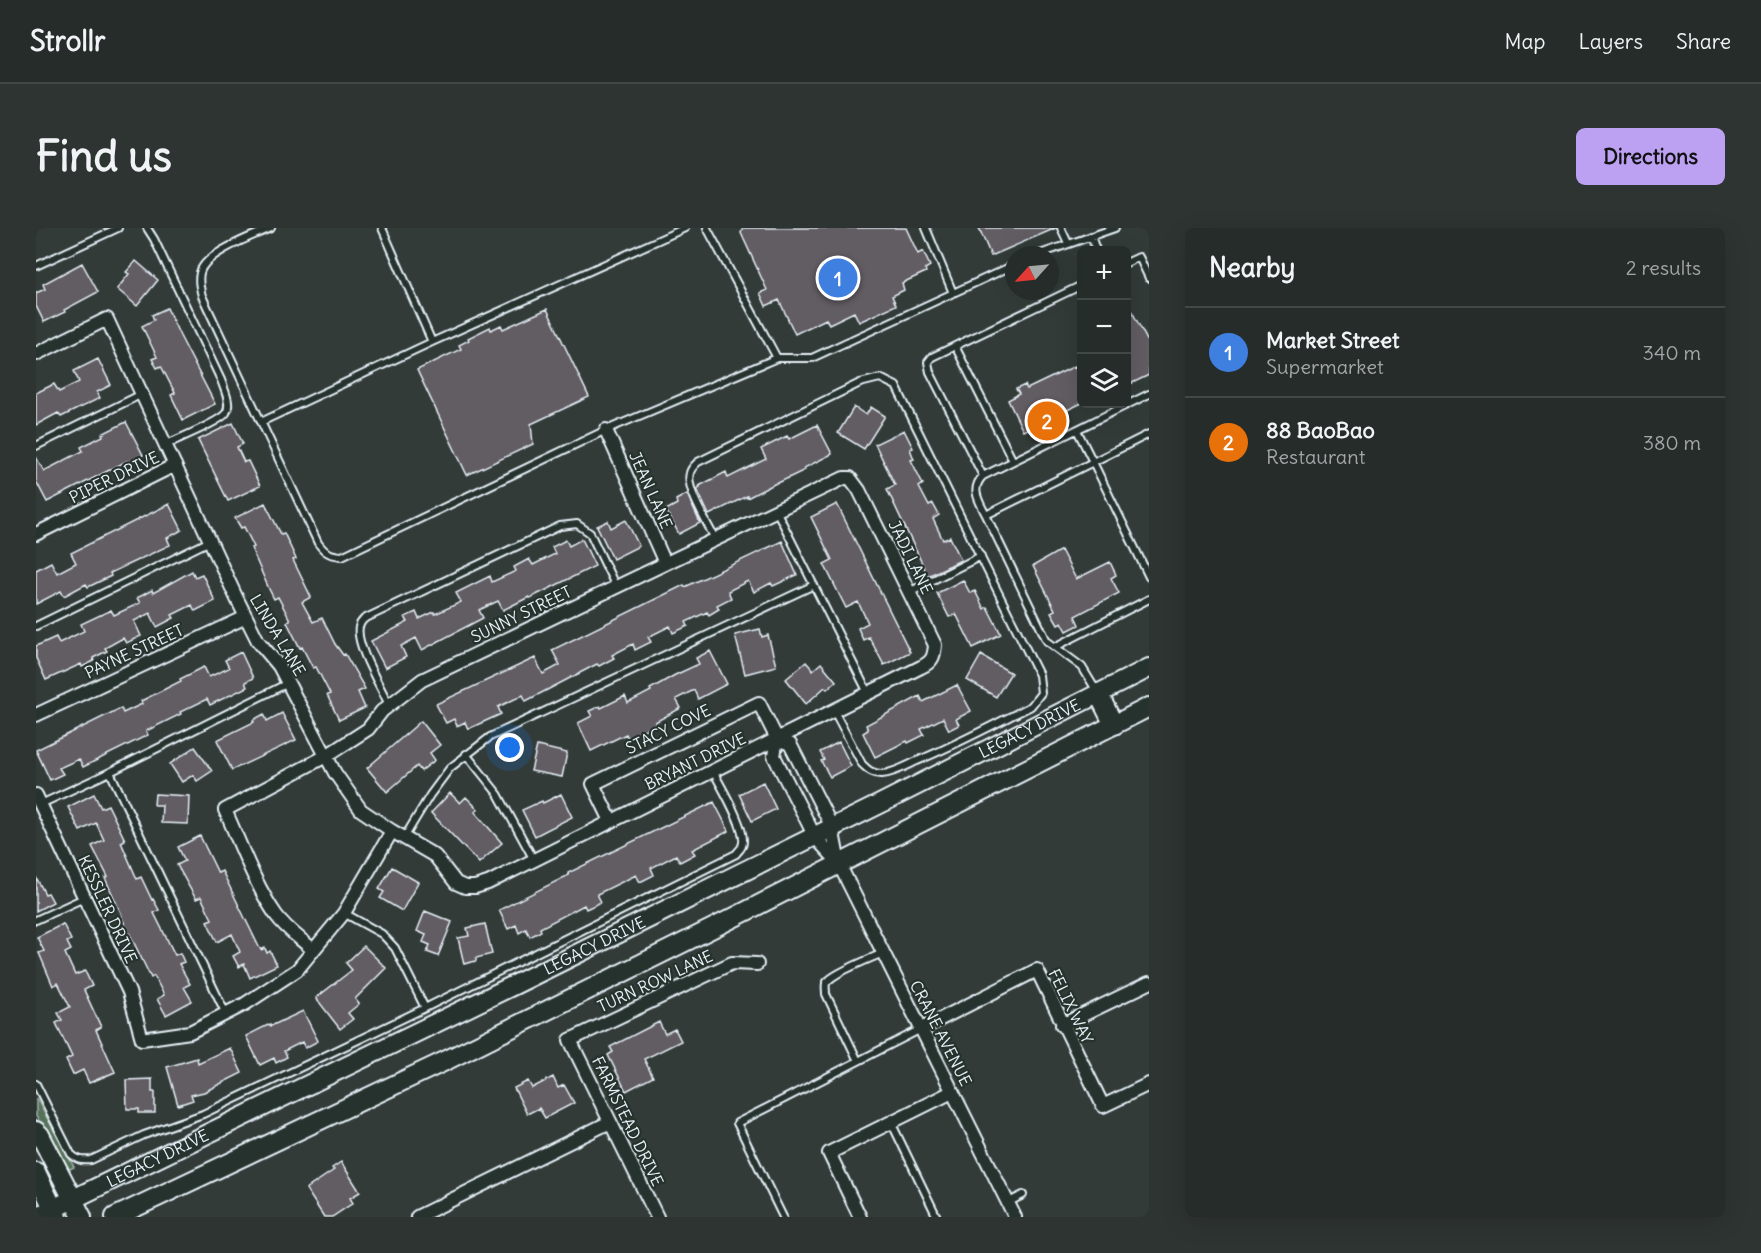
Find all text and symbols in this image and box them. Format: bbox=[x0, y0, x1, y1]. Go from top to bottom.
text: Strollr bbox=[30, 23, 105, 59]
text: Map bbox=[1505, 28, 1545, 55]
text: Layers bbox=[1578, 28, 1643, 55]
text: Share bbox=[1676, 28, 1731, 55]
button: Directions bbox=[1576, 128, 1725, 185]
text: Find us bbox=[36, 130, 172, 182]
north arrow bbox=[1005, 246, 1059, 300]
map controls bbox=[1077, 246, 1131, 408]
button: + bbox=[1077, 246, 1131, 300]
text: Nearby bbox=[1209, 251, 1295, 284]
text: 2 results bbox=[1626, 255, 1701, 280]
pin: 1 bbox=[818, 256, 858, 300]
button: − bbox=[1077, 300, 1131, 354]
text: Market Street bbox=[1266, 326, 1400, 354]
text: 1 bbox=[1225, 340, 1232, 365]
text: 340 m bbox=[1643, 340, 1701, 365]
button: layers bbox=[1077, 354, 1131, 408]
text: Supermarket bbox=[1266, 354, 1384, 379]
pin: 2 bbox=[1028, 398, 1066, 444]
text: 88 BaoBao bbox=[1266, 416, 1375, 444]
text: 2 bbox=[1223, 430, 1234, 455]
text: 380 m bbox=[1643, 430, 1701, 455]
text: Restaurant bbox=[1266, 444, 1365, 469]
street label: PIPER DRIVE bbox=[66, 447, 162, 507]
street label: JEAN LANE bbox=[625, 448, 677, 532]
street label: JADI LANE bbox=[885, 517, 937, 597]
street label: SUNNY STREET bbox=[468, 581, 574, 647]
street label: LINDA LANE bbox=[246, 591, 310, 679]
street label: PAYNE STREET bbox=[82, 619, 186, 683]
street label: LEGACY DRIVE bbox=[975, 695, 1083, 762]
street label: STACY COVE bbox=[622, 700, 714, 758]
street label: BRYANT DRIVE bbox=[641, 728, 749, 794]
your location bbox=[495, 733, 524, 762]
street label: KESSLER DRIVE bbox=[74, 852, 142, 966]
street label: LEGACY DRIVE bbox=[540, 912, 649, 979]
street label: TURN ROW LANE bbox=[594, 946, 716, 1016]
street label: FELIX WAY bbox=[1044, 965, 1098, 1047]
street label: CRANE AVENUE bbox=[906, 977, 976, 1089]
street label: FARMSTEAD DRIVE bbox=[588, 1053, 668, 1189]
street label: LEGACY DRIVE bbox=[103, 1125, 212, 1191]

